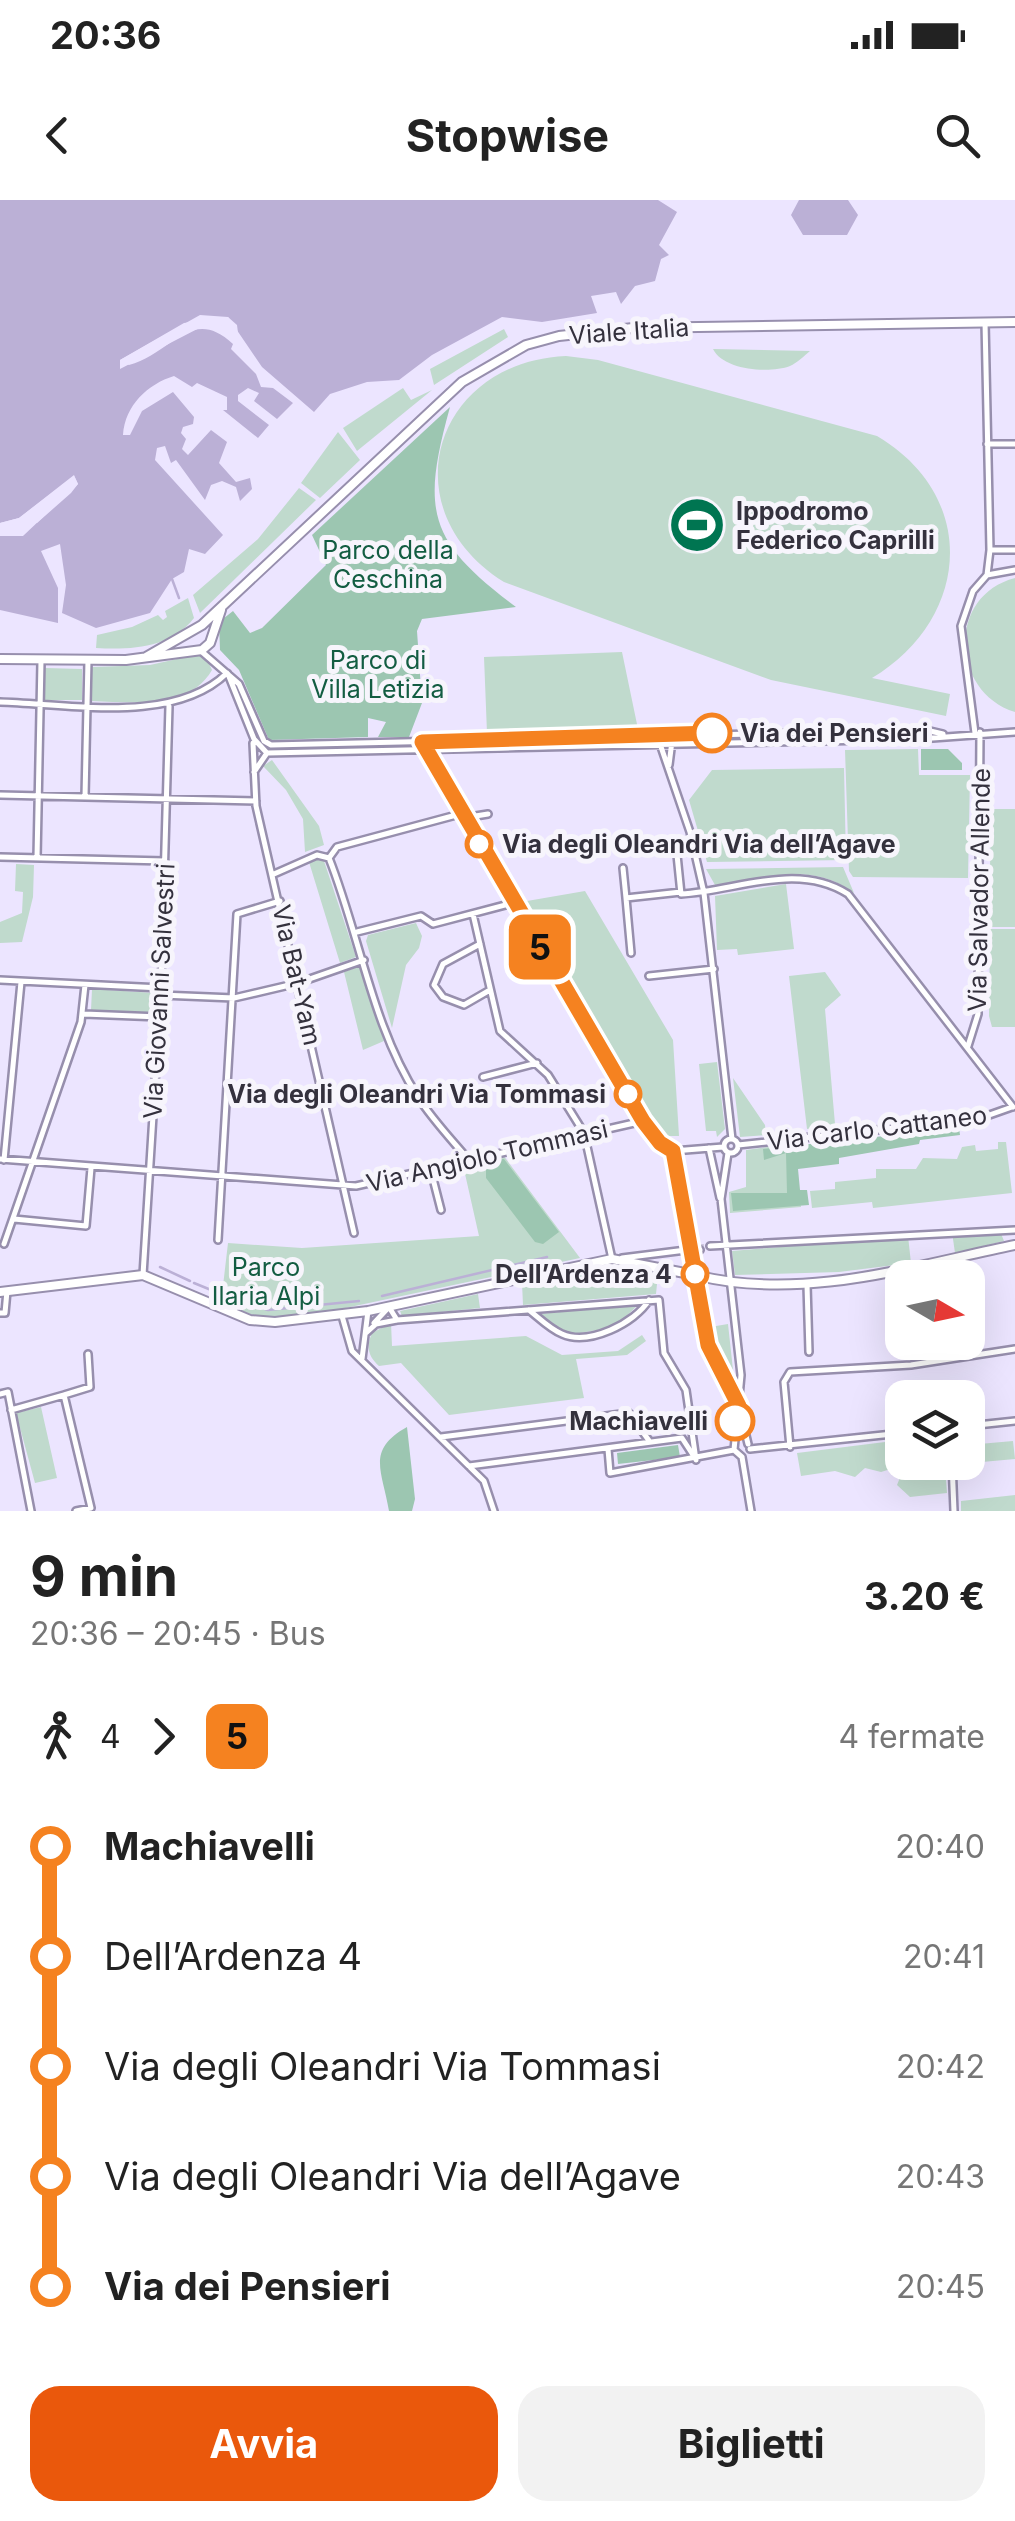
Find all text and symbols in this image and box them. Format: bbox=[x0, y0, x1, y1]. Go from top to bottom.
text: 20:36 bbox=[50, 12, 161, 58]
icon: back bbox=[30, 108, 85, 163]
text: Stopwise bbox=[406, 108, 609, 163]
icon: search bbox=[930, 108, 985, 163]
street label: Viale Italia bbox=[568, 312, 690, 350]
sports icon: Ippodromo Federico Caprilli bbox=[667, 495, 727, 555]
place label: Ippodromo Federico Caprilli bbox=[736, 496, 935, 555]
park label: Parco della Ceschina bbox=[322, 535, 454, 594]
park label: Parco di Villa Letizia bbox=[311, 645, 445, 704]
marker: Via dei Pensieri bbox=[693, 714, 731, 752]
place label: Via dei Pensieri bbox=[740, 718, 928, 748]
street label: Via Salvador Allende bbox=[962, 768, 996, 1012]
place label: Via degli Oleandri Via dell’Agave bbox=[502, 829, 896, 859]
marker: Via degli Oleandri Via dell’Agave bbox=[466, 831, 492, 857]
street label: Via Giovanni Salvestri bbox=[137, 862, 181, 1120]
street label: Via Bat-Yam bbox=[266, 902, 328, 1048]
line badge: 5 bbox=[508, 914, 572, 980]
text: 5 bbox=[529, 926, 551, 968]
place label: Via degli Oleandri Via Tommasi bbox=[227, 1079, 606, 1109]
marker: Via degli Oleandri Via Tommasi bbox=[615, 1081, 641, 1107]
street label: Via Carlo Cattaneo bbox=[765, 1100, 989, 1156]
street label: Via Angiolo Tommasi bbox=[363, 1114, 611, 1198]
park label: Parco Ilaria Alpi bbox=[212, 1252, 320, 1311]
place label: Dell’Ardenza 4 bbox=[495, 1259, 672, 1289]
north arrow bbox=[885, 1260, 985, 1360]
map controls bbox=[885, 1260, 985, 1480]
marker: Dell’Ardenza 4 bbox=[682, 1261, 708, 1287]
button: layers bbox=[885, 1380, 985, 1480]
marker: Machiavelli bbox=[716, 1402, 754, 1440]
place label: Machiavelli bbox=[569, 1406, 708, 1436]
text: 9 min bbox=[30, 1543, 178, 1609]
text: 3.20 € bbox=[864, 1573, 985, 1619]
text: 20:36 – 20:45 · Bus bbox=[30, 1614, 326, 1653]
icon: walk bbox=[30, 1709, 85, 1764]
icon: forward bbox=[136, 1709, 191, 1764]
text: 5 bbox=[226, 1715, 248, 1757]
text: 4 bbox=[100, 1717, 121, 1756]
text: 4 fermate bbox=[838, 1717, 985, 1756]
text: Machiavelli bbox=[104, 1823, 315, 1869]
text: 20:40 bbox=[895, 1827, 985, 1866]
text: Dell’Ardenza 4 bbox=[104, 1933, 362, 1979]
text: 20:41 bbox=[903, 1937, 985, 1976]
text: Via degli Oleandri Via Tommasi bbox=[104, 2043, 661, 2089]
text: 20:42 bbox=[896, 2047, 985, 2086]
text: Via degli Oleandri Via dell’Agave bbox=[104, 2153, 681, 2199]
text: 20:43 bbox=[896, 2157, 985, 2196]
text: Via dei Pensieri bbox=[104, 2263, 390, 2309]
text: 20:45 bbox=[896, 2267, 985, 2306]
button: Avvia bbox=[30, 2386, 498, 2501]
button: Biglietti bbox=[518, 2386, 985, 2501]

